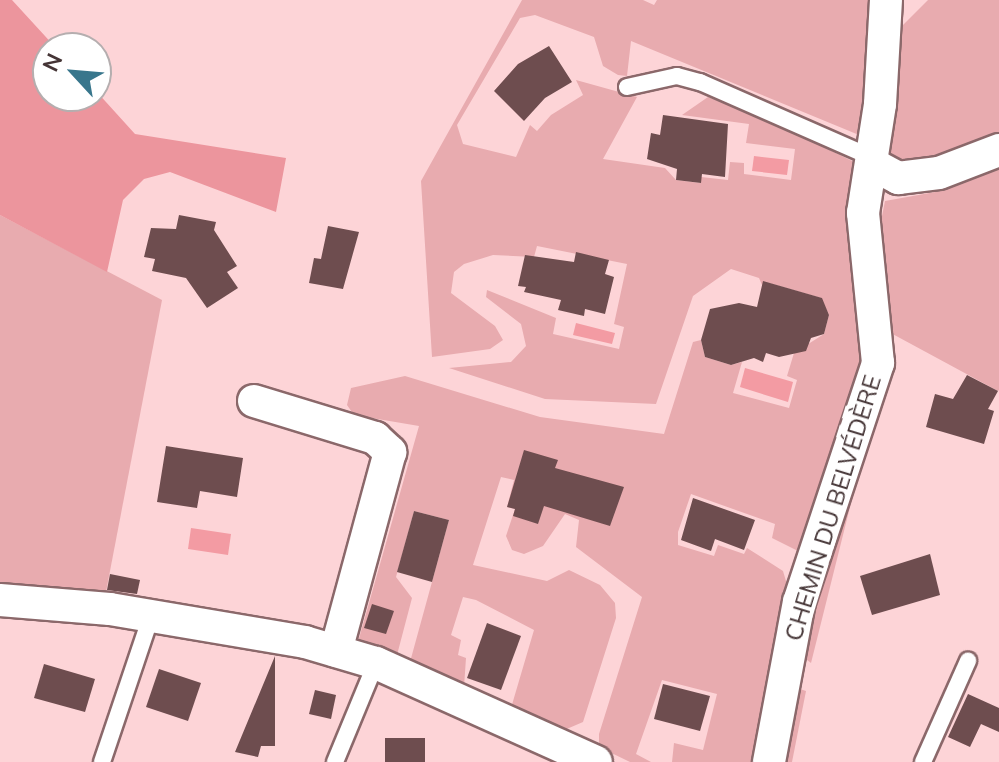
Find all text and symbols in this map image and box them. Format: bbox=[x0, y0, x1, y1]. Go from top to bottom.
north arrow bbox=[32, 32, 112, 112]
text: N bbox=[36, 49, 68, 76]
street label: CHEMIN DU BELVÉDÈRE bbox=[779, 372, 887, 644]

